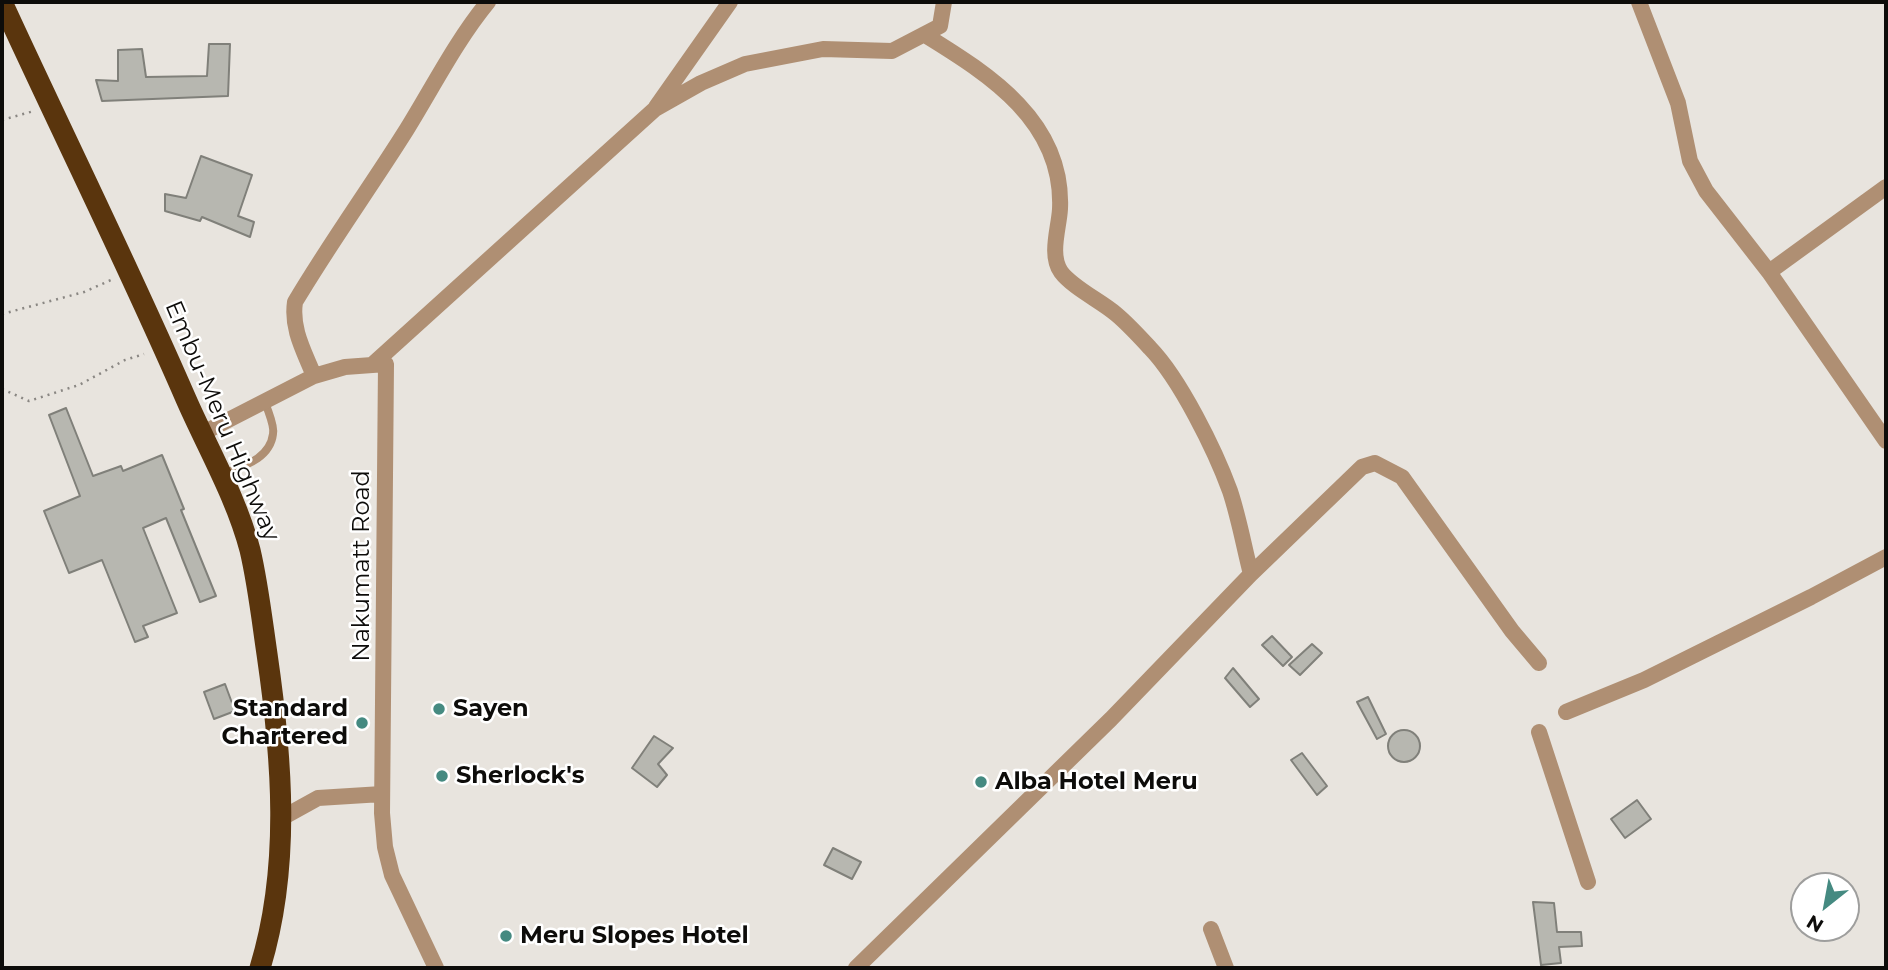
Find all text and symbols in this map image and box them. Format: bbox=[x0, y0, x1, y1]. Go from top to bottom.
street label: Embu-Meru Highway bbox=[158, 297, 286, 545]
street label: Nakumatt Road bbox=[348, 470, 376, 662]
place label: Standard Chartered bbox=[221, 695, 348, 751]
place label: Sayen bbox=[453, 695, 529, 723]
marker: Sayen bbox=[431, 701, 447, 717]
marker: Standard Chartered bbox=[354, 715, 370, 731]
place label: Sherlock's bbox=[456, 762, 584, 790]
marker: Sherlock's bbox=[434, 768, 450, 784]
place label: Alba Hotel Meru bbox=[995, 768, 1198, 796]
marker: Alba Hotel Meru bbox=[973, 774, 989, 790]
north arrow bbox=[1790, 872, 1860, 942]
text: N bbox=[1802, 910, 1827, 938]
place label: Meru Slopes Hotel bbox=[520, 922, 749, 950]
marker: Meru Slopes Hotel bbox=[498, 928, 514, 944]

